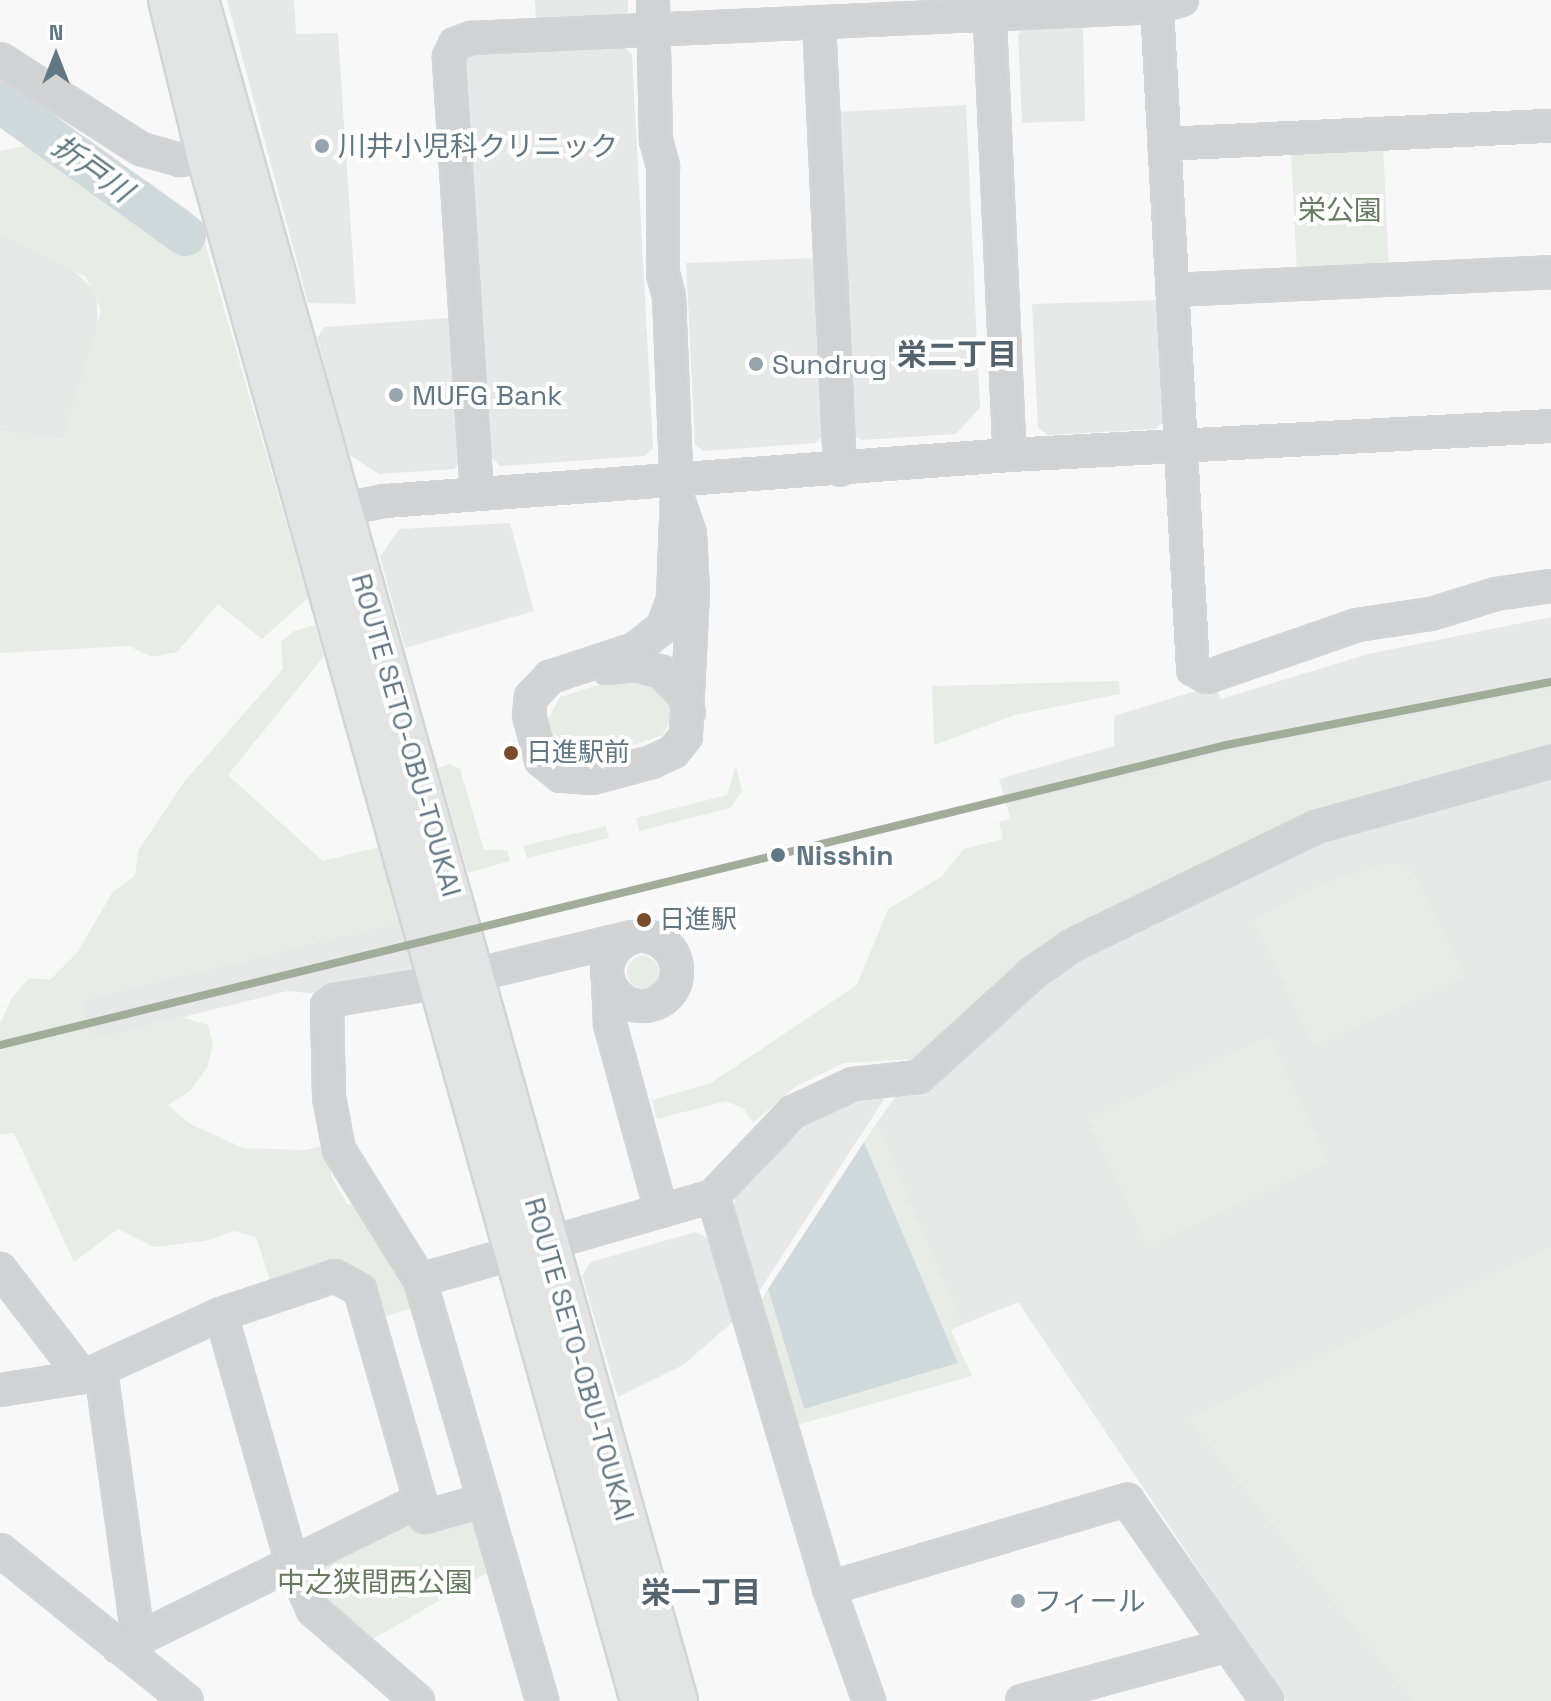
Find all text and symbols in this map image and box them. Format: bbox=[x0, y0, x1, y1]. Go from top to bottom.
north arrow bbox=[16, 16, 96, 96]
text: N bbox=[49, 18, 63, 46]
water label: 折戸川 bbox=[45, 128, 139, 210]
place label: 川井小児科クリニック bbox=[338, 129, 618, 163]
marker: 川井小児科クリニック bbox=[313, 137, 331, 155]
park label: 栄公園 bbox=[1298, 193, 1382, 227]
district label: 栄二丁目 bbox=[897, 337, 1017, 373]
place label: Sundrug bbox=[772, 347, 887, 381]
marker: Sundrug bbox=[747, 355, 765, 373]
place label: MUFG Bank bbox=[412, 378, 562, 412]
marker: MUFG Bank bbox=[387, 386, 405, 404]
street label: ROUTE SETO-OBU-TOUKAI bbox=[345, 570, 469, 900]
place label: 日進駅前 bbox=[526, 737, 630, 769]
marker: 日進駅前 bbox=[503, 745, 519, 761]
place label: Nisshin bbox=[796, 838, 893, 872]
marker: Nisshin bbox=[767, 844, 789, 866]
place label: 日進駅 bbox=[659, 904, 737, 936]
marker: 日進駅 bbox=[636, 912, 652, 928]
street label: ROUTE SETO-OBU-TOUKAI bbox=[518, 1194, 642, 1524]
park label: 中之狭間西公園 bbox=[277, 1565, 473, 1599]
district label: 栄一丁目 bbox=[641, 1575, 761, 1611]
place label: フィール bbox=[1034, 1584, 1146, 1618]
marker: フィール bbox=[1009, 1592, 1027, 1610]

